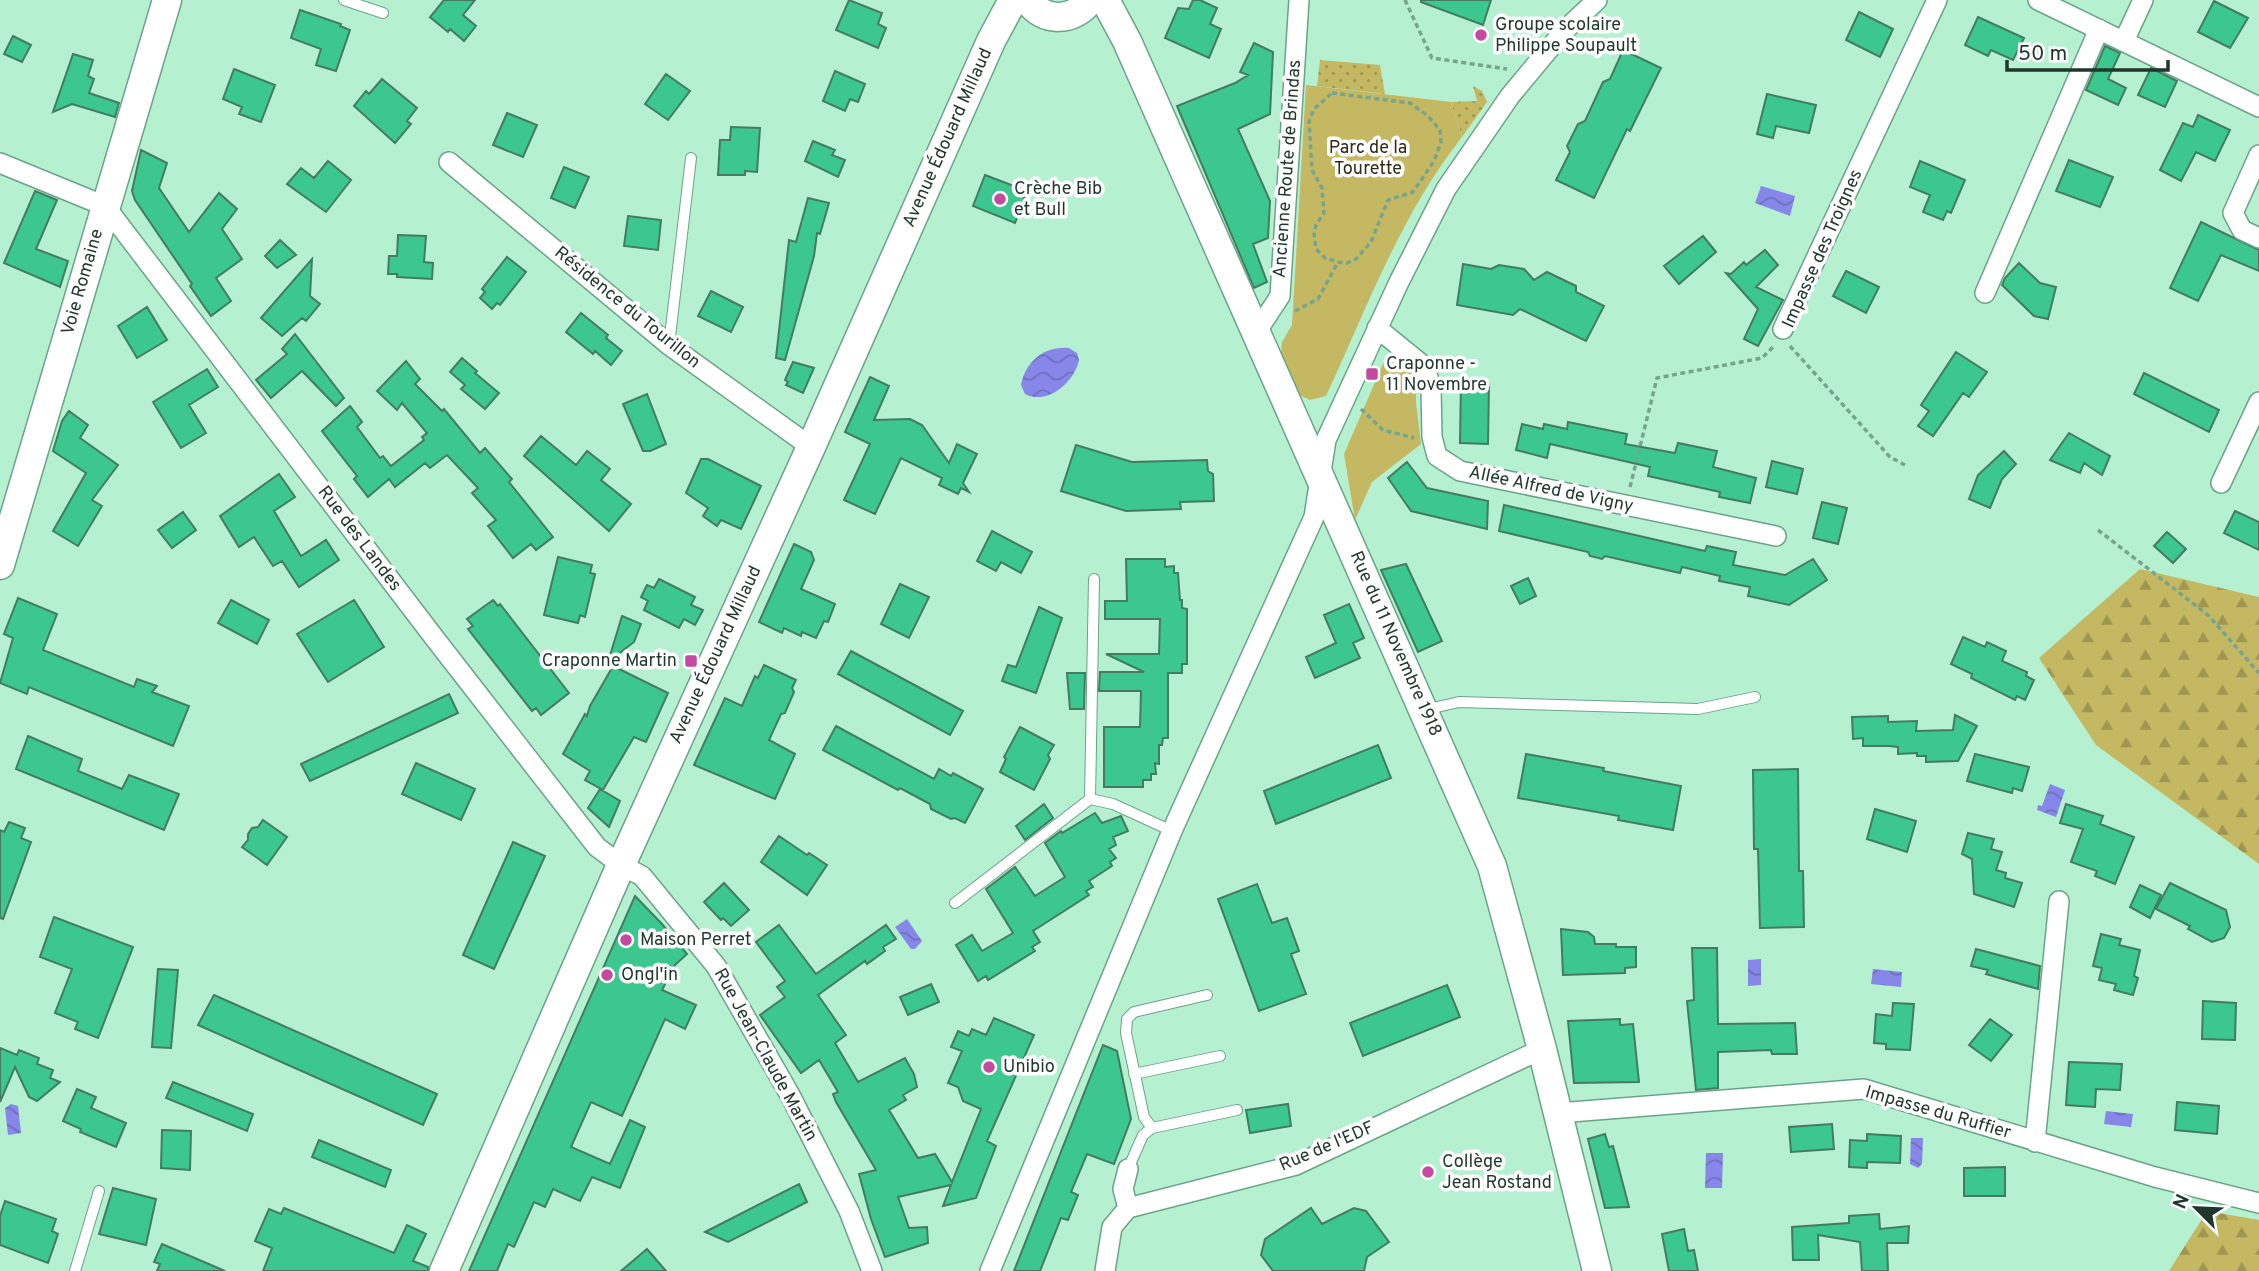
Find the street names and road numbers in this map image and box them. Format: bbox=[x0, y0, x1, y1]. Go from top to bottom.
street label: Avenue Édouard Millaud bbox=[896, 44, 998, 231]
street label: Ancienne Route de Brindas bbox=[1269, 59, 1307, 279]
street label: Impasse des Troignes bbox=[1778, 166, 1868, 332]
street label: Voie Romaine bbox=[57, 226, 109, 338]
street label: Résidence du Tourillon bbox=[549, 242, 705, 374]
street label: Allée Alfred de Vigny bbox=[1467, 461, 1635, 519]
street label: Rue des Landes bbox=[312, 482, 406, 596]
street label: Rue du 11 Novembre 1918 bbox=[1344, 548, 1446, 740]
street label: Avenue Édouard Millaud bbox=[663, 562, 767, 748]
street label: Rue Jean-Claude Martin bbox=[708, 965, 822, 1145]
street label: Impasse du Ruffier bbox=[1862, 1081, 2014, 1145]
street label: Rue de l'EDF bbox=[1276, 1117, 1378, 1177]

